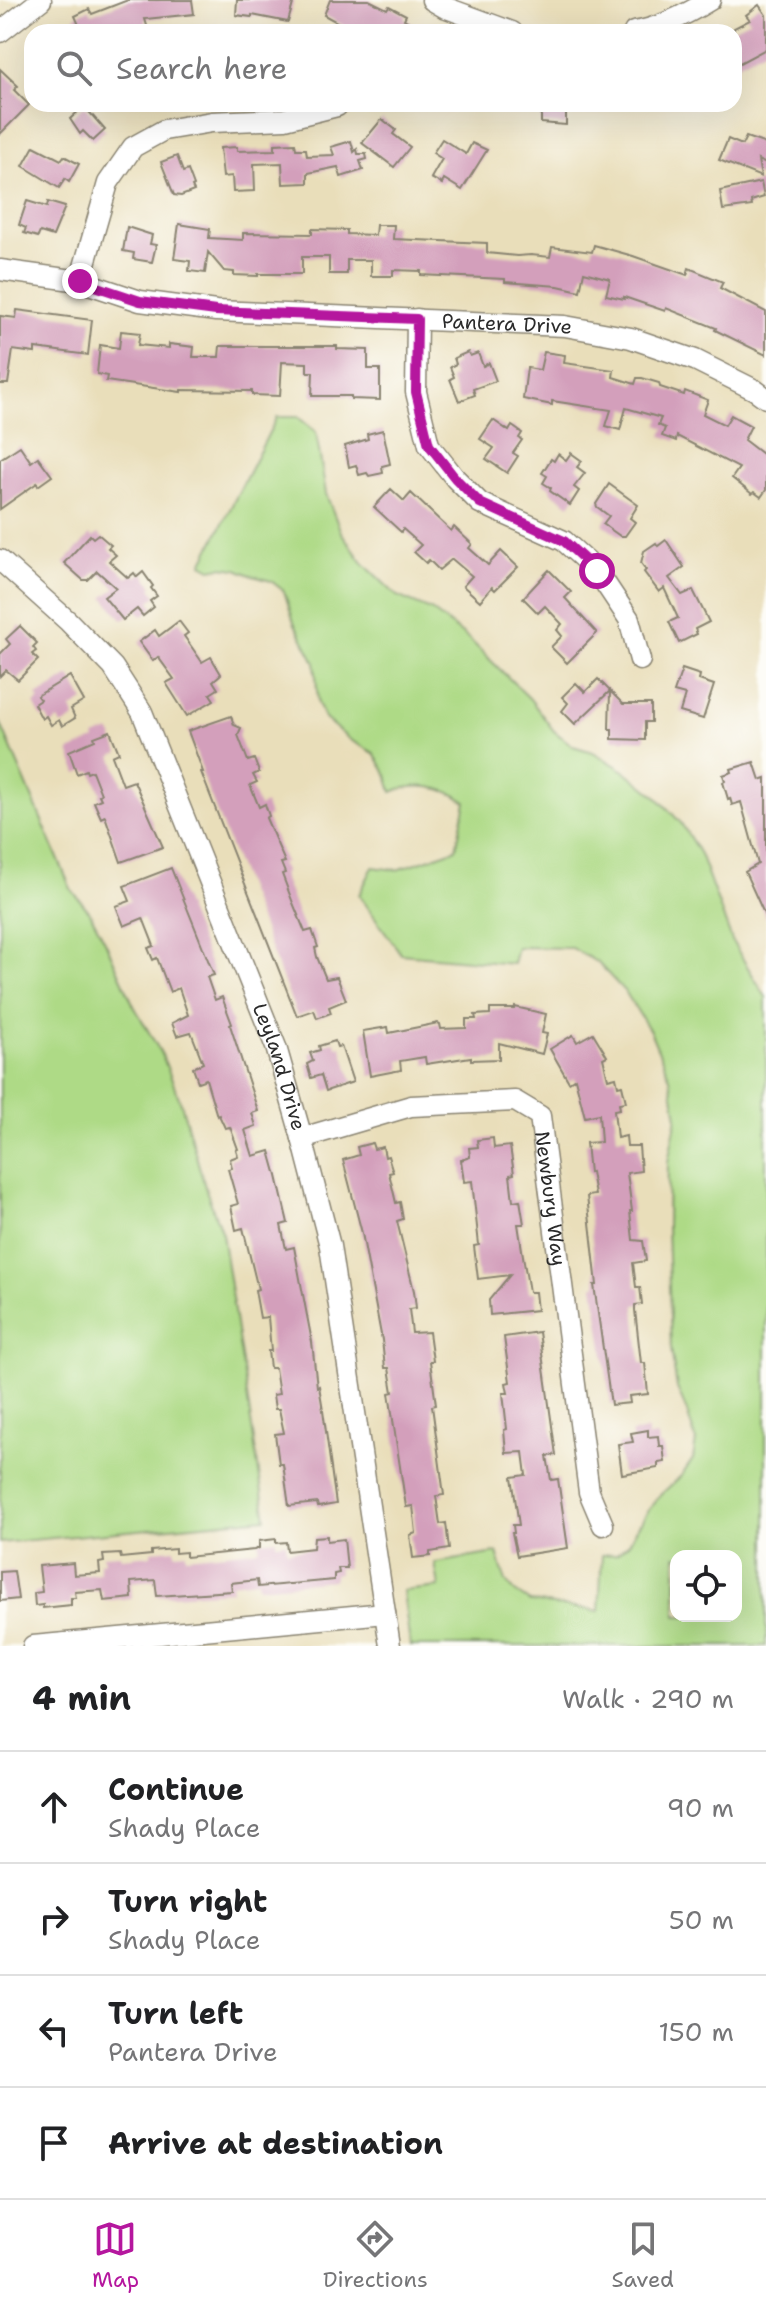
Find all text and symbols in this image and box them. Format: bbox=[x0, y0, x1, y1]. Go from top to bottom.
search box bbox=[24, 24, 742, 112]
icon: search bbox=[52, 46, 96, 90]
text: Search here bbox=[116, 48, 287, 89]
route end bbox=[62, 263, 98, 299]
street label: Pantera Drive bbox=[441, 308, 575, 340]
route start bbox=[579, 553, 615, 589]
street label: Leyland Drive bbox=[247, 999, 312, 1133]
street label: Newbury Way bbox=[529, 1129, 572, 1268]
map controls bbox=[670, 1550, 742, 1622]
button: locate bbox=[670, 1550, 742, 1622]
text: 4 min bbox=[32, 1675, 131, 1721]
text: Walk · 290 m bbox=[562, 1681, 734, 1716]
text: Continue bbox=[108, 1769, 244, 1810]
icon: ahead bbox=[32, 1785, 76, 1829]
text: 90 m bbox=[667, 1790, 734, 1825]
text: Shady Place bbox=[108, 1810, 261, 1845]
text: Turn right bbox=[108, 1881, 267, 1922]
icon: right bbox=[32, 1897, 76, 1941]
text: 50 m bbox=[669, 1902, 734, 1937]
text: Shady Place bbox=[108, 1922, 261, 1957]
text: Turn left bbox=[108, 1993, 243, 2034]
icon: left bbox=[32, 2009, 76, 2053]
text: 150 m bbox=[658, 2014, 734, 2049]
text: Pantera Drive bbox=[108, 2034, 278, 2069]
icon: arrive bbox=[32, 2121, 76, 2165]
text: Arrive at destination bbox=[108, 2123, 443, 2164]
tab: Map bbox=[92, 2217, 139, 2294]
tab: Directions bbox=[323, 2217, 428, 2294]
tab: Saved bbox=[612, 2217, 674, 2294]

